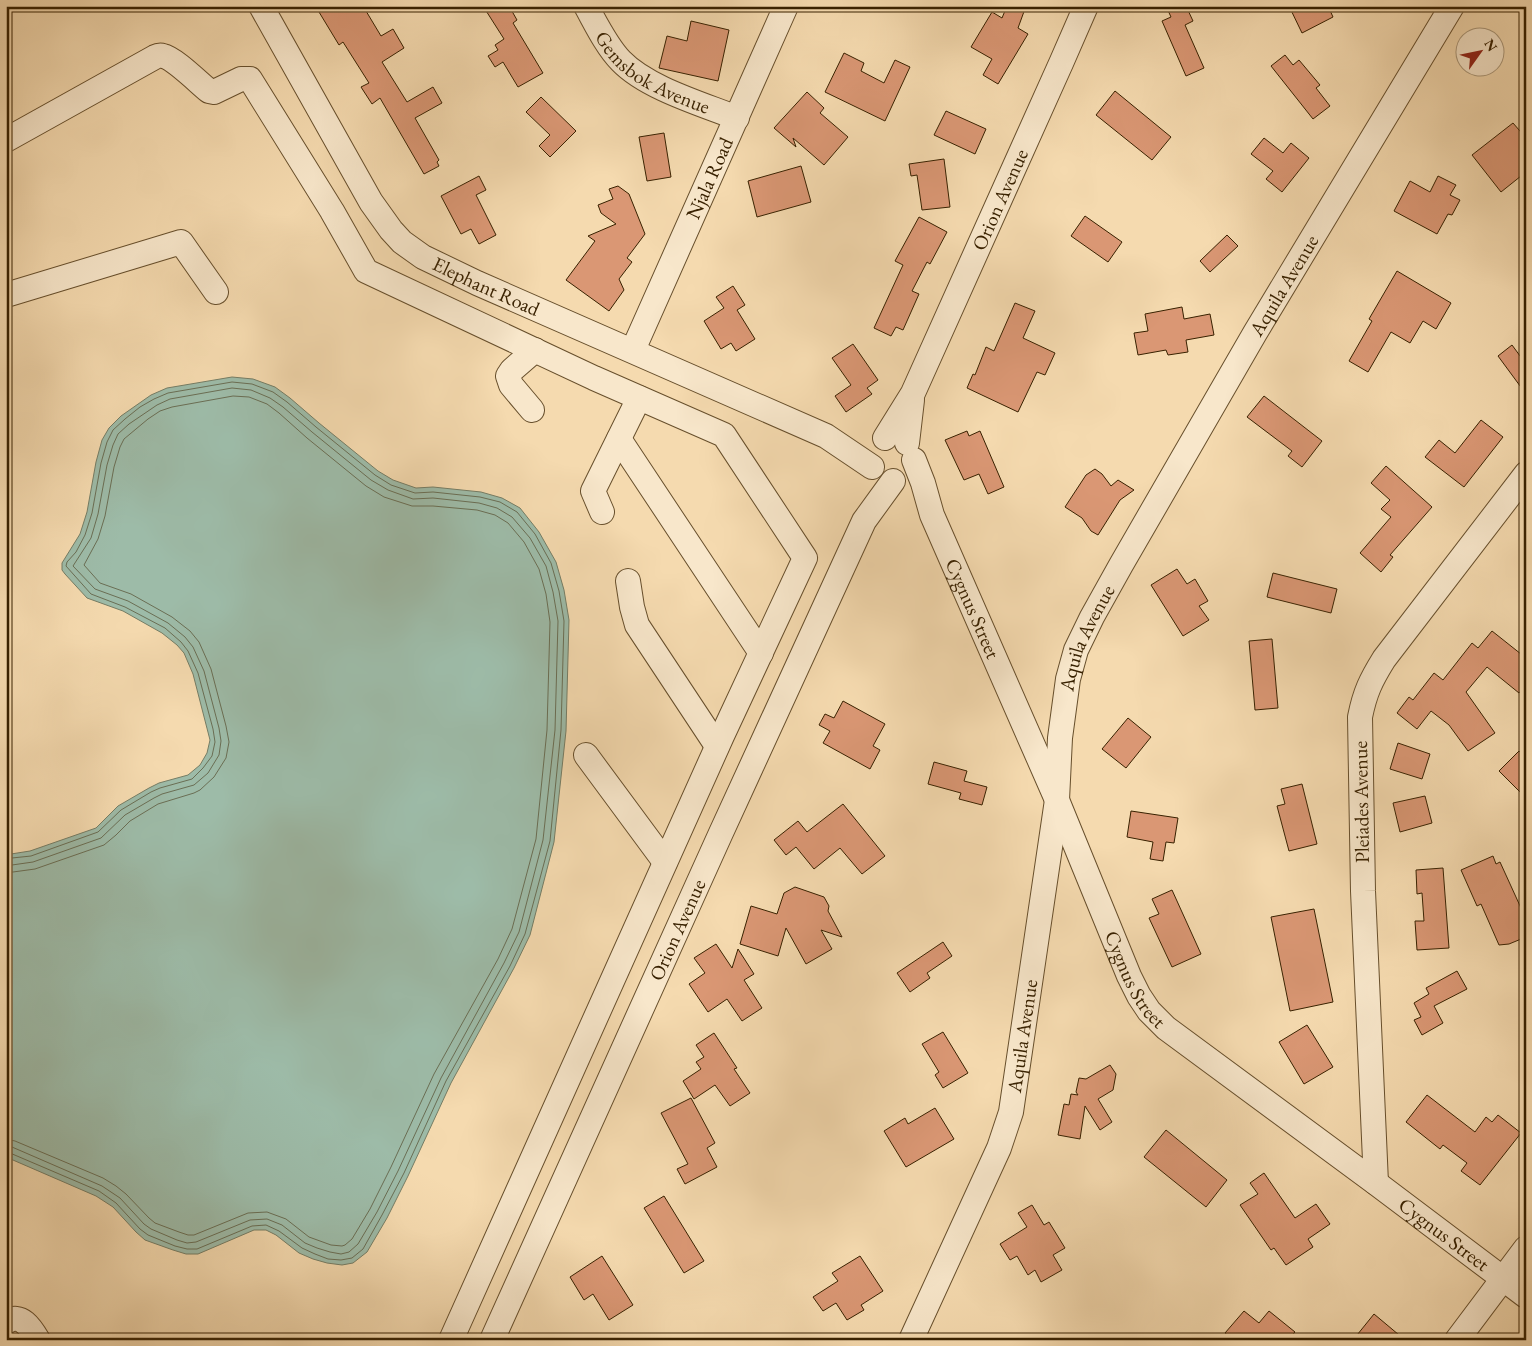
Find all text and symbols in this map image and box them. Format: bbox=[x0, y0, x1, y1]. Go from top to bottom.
street label: Gemsbok Avenue bbox=[589, 26, 714, 120]
north arrow bbox=[1454, 28, 1504, 78]
text: N bbox=[1480, 35, 1502, 55]
street label: Njala Road bbox=[680, 132, 739, 223]
street label: Orion Avenue bbox=[966, 144, 1034, 255]
street label: Aquila Avenue bbox=[1243, 230, 1324, 342]
street label: Elephant Road bbox=[428, 251, 545, 322]
street label: Cygnus Street bbox=[940, 554, 1007, 663]
street label: Aquila Avenue bbox=[1053, 580, 1121, 694]
street label: Pleiades Avenue bbox=[1347, 740, 1375, 863]
street label: Orion Avenue bbox=[643, 875, 711, 985]
street label: Cygnus Street bbox=[1099, 927, 1172, 1034]
street label: Aquila Avenue bbox=[1001, 978, 1043, 1095]
street label: Cygnus Street bbox=[1393, 1192, 1495, 1277]

